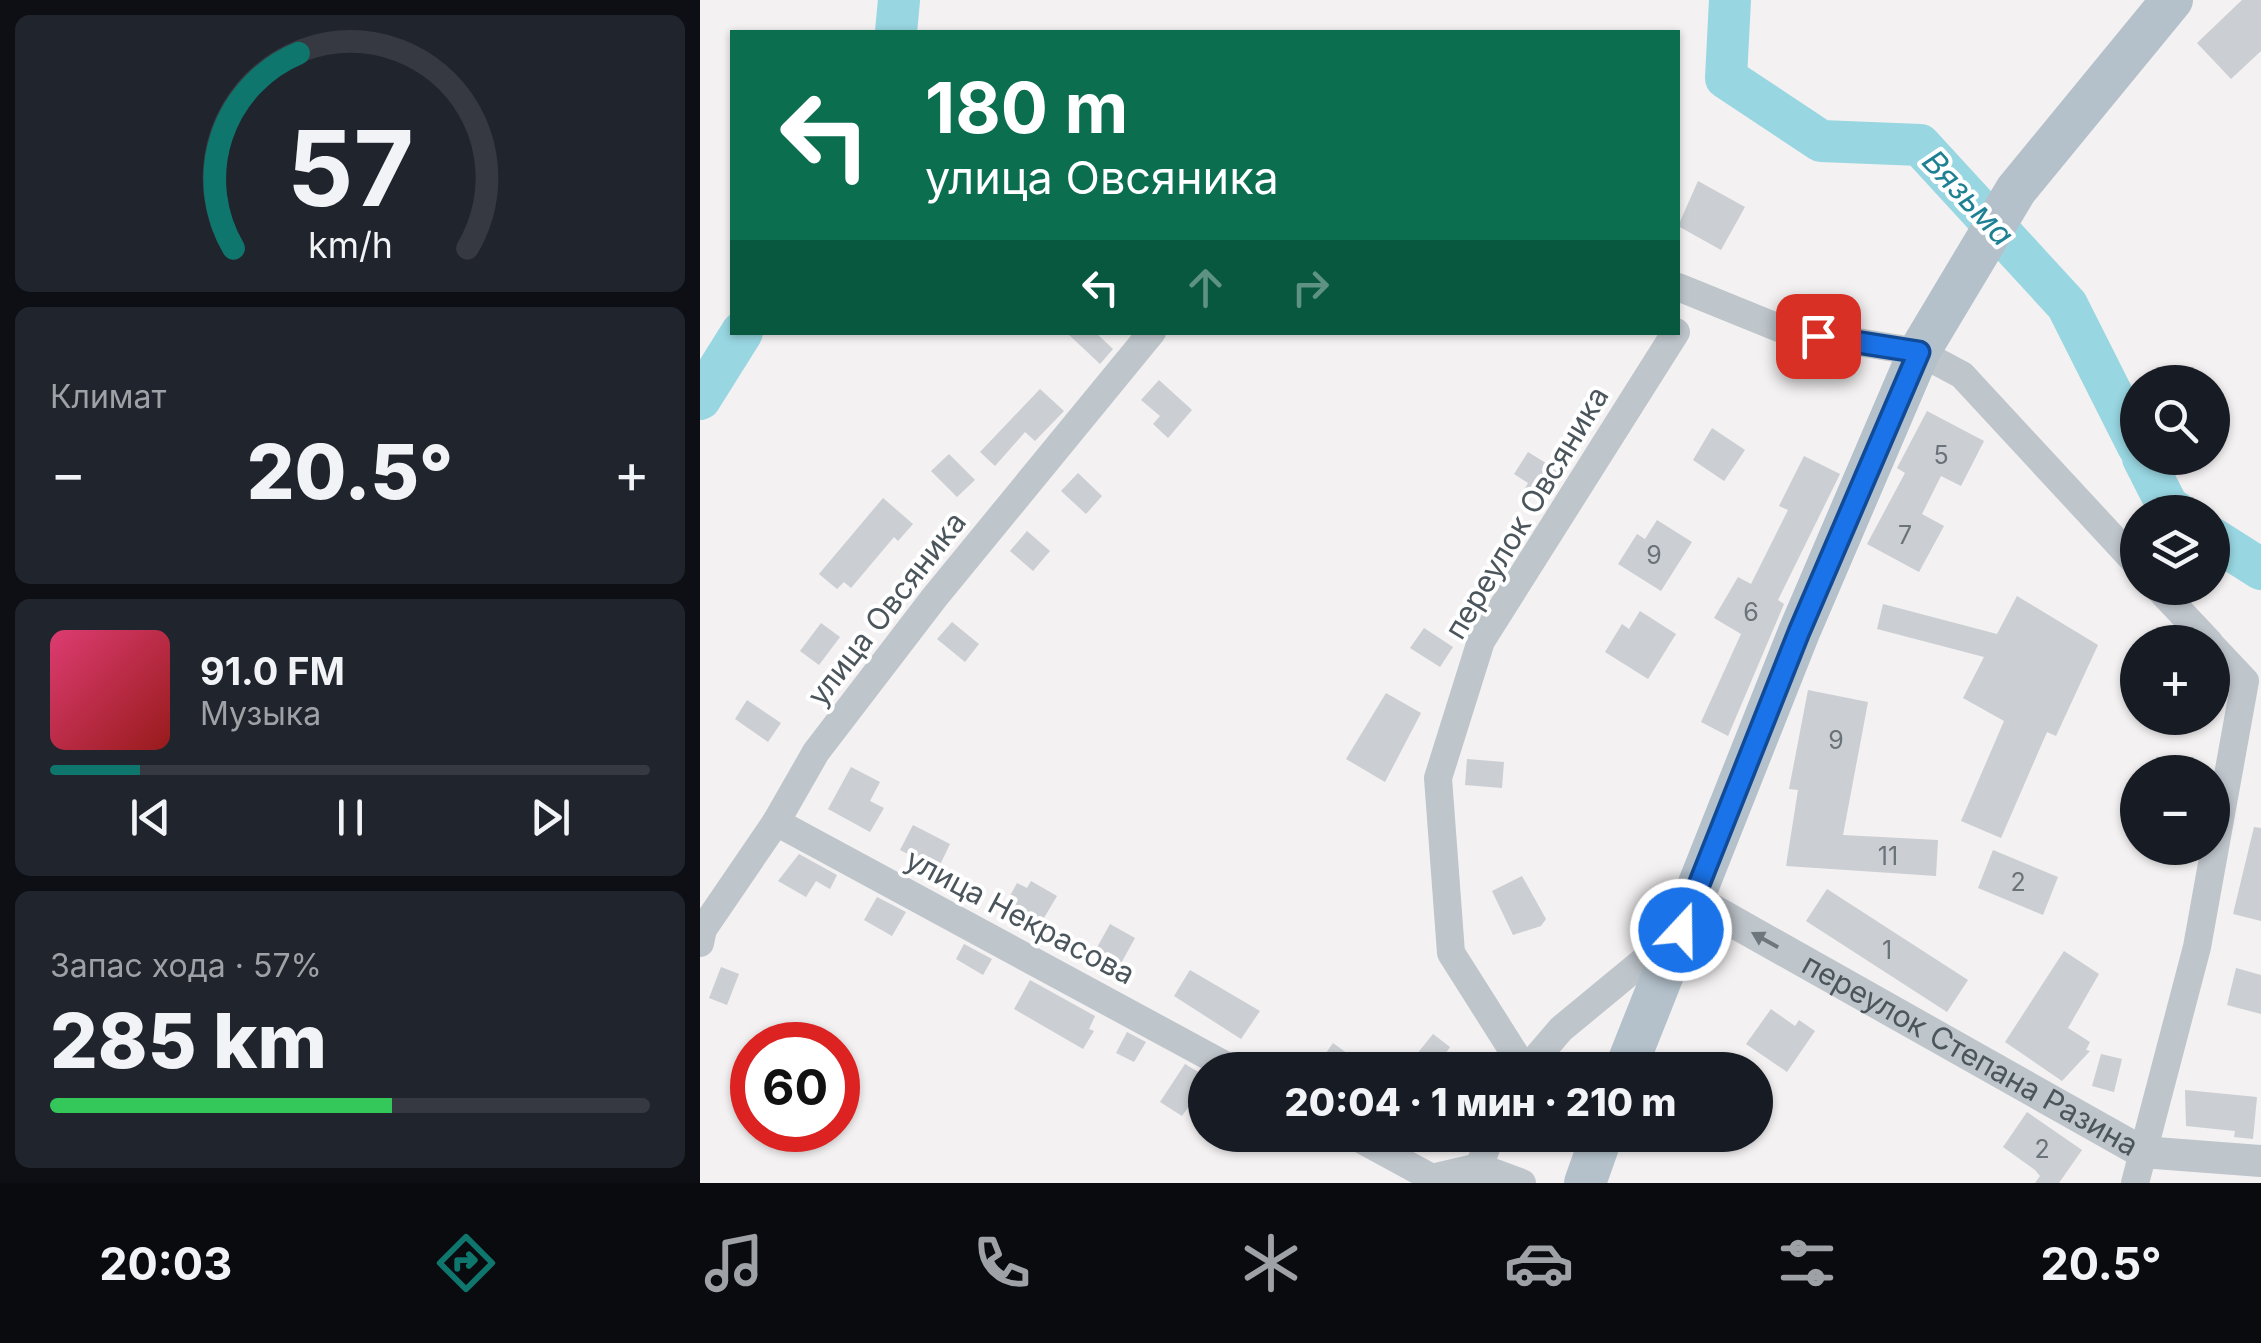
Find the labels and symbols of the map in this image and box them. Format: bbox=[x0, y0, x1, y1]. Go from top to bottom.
water label: Вязьма bbox=[1914, 142, 2022, 254]
pin bbox=[1776, 294, 1861, 379]
street label: переулок Овсяника bbox=[1437, 380, 1616, 645]
house number: 5 bbox=[1933, 440, 1949, 470]
street label: улица Овсяника bbox=[799, 504, 973, 712]
house number: 7 bbox=[1898, 520, 1912, 550]
house number: 9 bbox=[1646, 540, 1662, 570]
house number: 6 bbox=[1743, 597, 1759, 627]
house number: 9 bbox=[1828, 725, 1844, 755]
street label: улица Некрасова bbox=[900, 841, 1141, 992]
house number: 11 bbox=[1878, 841, 1898, 871]
house number: 2 bbox=[2010, 867, 2026, 897]
position arrow bbox=[1629, 878, 1733, 982]
one-way arrow bbox=[1750, 931, 1779, 948]
house number: 1 bbox=[1882, 935, 1892, 965]
street label: переулок Степана Разина bbox=[1796, 945, 2145, 1163]
speed limit sign: 60 bbox=[730, 1022, 860, 1152]
house number: 2 bbox=[2034, 1134, 2050, 1164]

